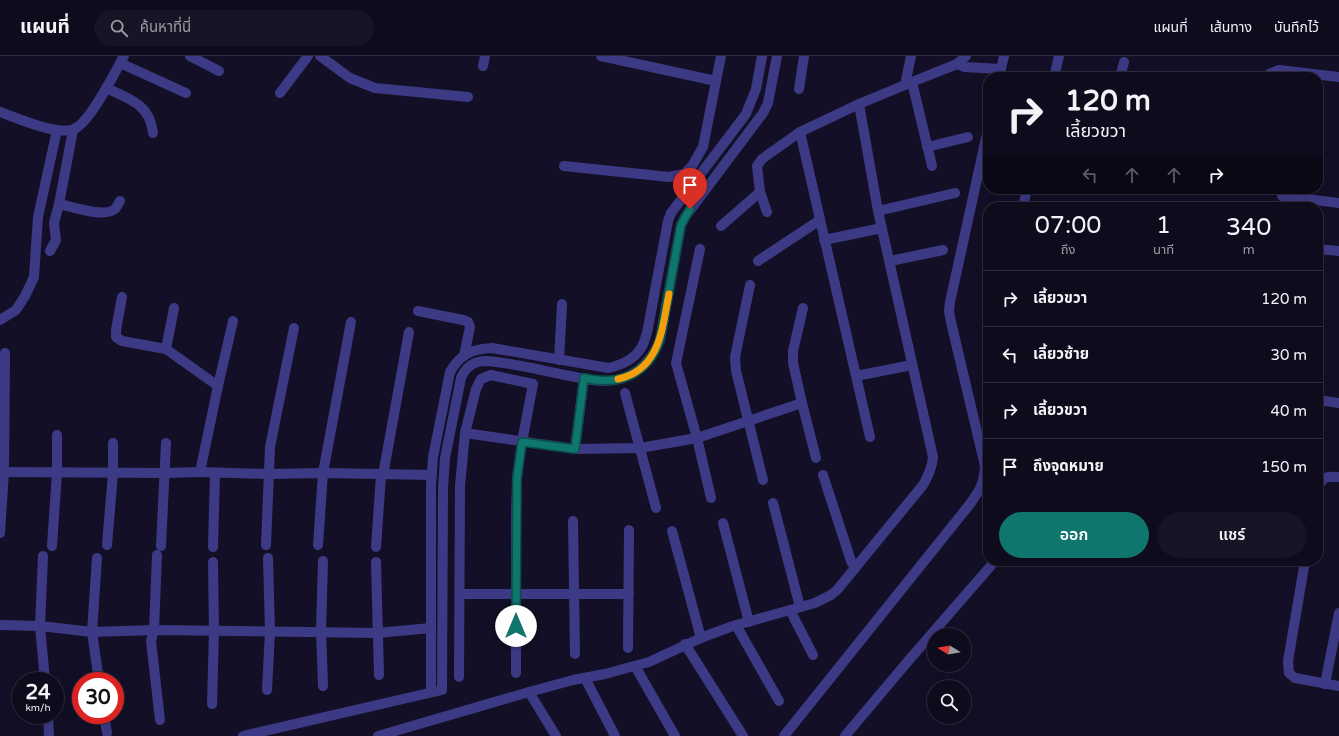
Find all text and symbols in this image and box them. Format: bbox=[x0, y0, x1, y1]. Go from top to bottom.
search box bbox=[94, 10, 374, 46]
text: แผนที่ bbox=[20, 16, 70, 38]
icon: search bbox=[108, 17, 130, 39]
text: ค้นหาที่นี่ bbox=[140, 18, 191, 36]
text: แผนที่ bbox=[1154, 19, 1188, 36]
text: เส้นทาง bbox=[1210, 19, 1252, 36]
text: บันทึกไว้ bbox=[1274, 19, 1319, 36]
text: 120 m bbox=[1065, 84, 1151, 118]
icon: right bbox=[999, 88, 1051, 140]
text: เลี้ยวขวา bbox=[1065, 120, 1126, 142]
icon: left bbox=[1079, 164, 1101, 186]
icon: ahead bbox=[1121, 164, 1143, 186]
icon: ahead bbox=[1163, 164, 1185, 186]
icon: right bbox=[1205, 164, 1227, 186]
pin bbox=[673, 168, 707, 209]
icon: arrive bbox=[679, 174, 701, 196]
text: 07:00 bbox=[1035, 211, 1101, 240]
text: 1 bbox=[1156, 211, 1171, 240]
text: 340 bbox=[1226, 213, 1271, 242]
text: ถึง bbox=[1061, 242, 1075, 258]
text: นาที bbox=[1153, 242, 1174, 258]
text: m bbox=[1243, 242, 1255, 258]
icon: right bbox=[999, 288, 1021, 310]
text: เลี้ยวขวา bbox=[1033, 289, 1087, 307]
text: 120 m bbox=[1261, 290, 1307, 308]
icon: left bbox=[999, 344, 1021, 366]
text: เลี้ยวซ้าย bbox=[1033, 345, 1089, 363]
text: 30 m bbox=[1270, 346, 1307, 364]
icon: right bbox=[999, 400, 1021, 422]
text: เลี้ยวขวา bbox=[1033, 401, 1087, 419]
text: 40 m bbox=[1270, 402, 1307, 420]
icon: arrive bbox=[999, 456, 1021, 478]
text: ถึงจุดหมาย bbox=[1033, 457, 1104, 475]
text: 150 m bbox=[1261, 458, 1307, 476]
button: ออก bbox=[999, 512, 1149, 558]
button: แชร์ bbox=[1157, 512, 1307, 558]
position arrow bbox=[495, 605, 537, 647]
north arrow bbox=[927, 628, 971, 672]
map controls bbox=[927, 628, 971, 724]
speed limit sign: 30 bbox=[72, 672, 124, 724]
button: search bbox=[927, 680, 971, 724]
text: 24 bbox=[25, 681, 51, 705]
text: km/h bbox=[25, 702, 51, 714]

